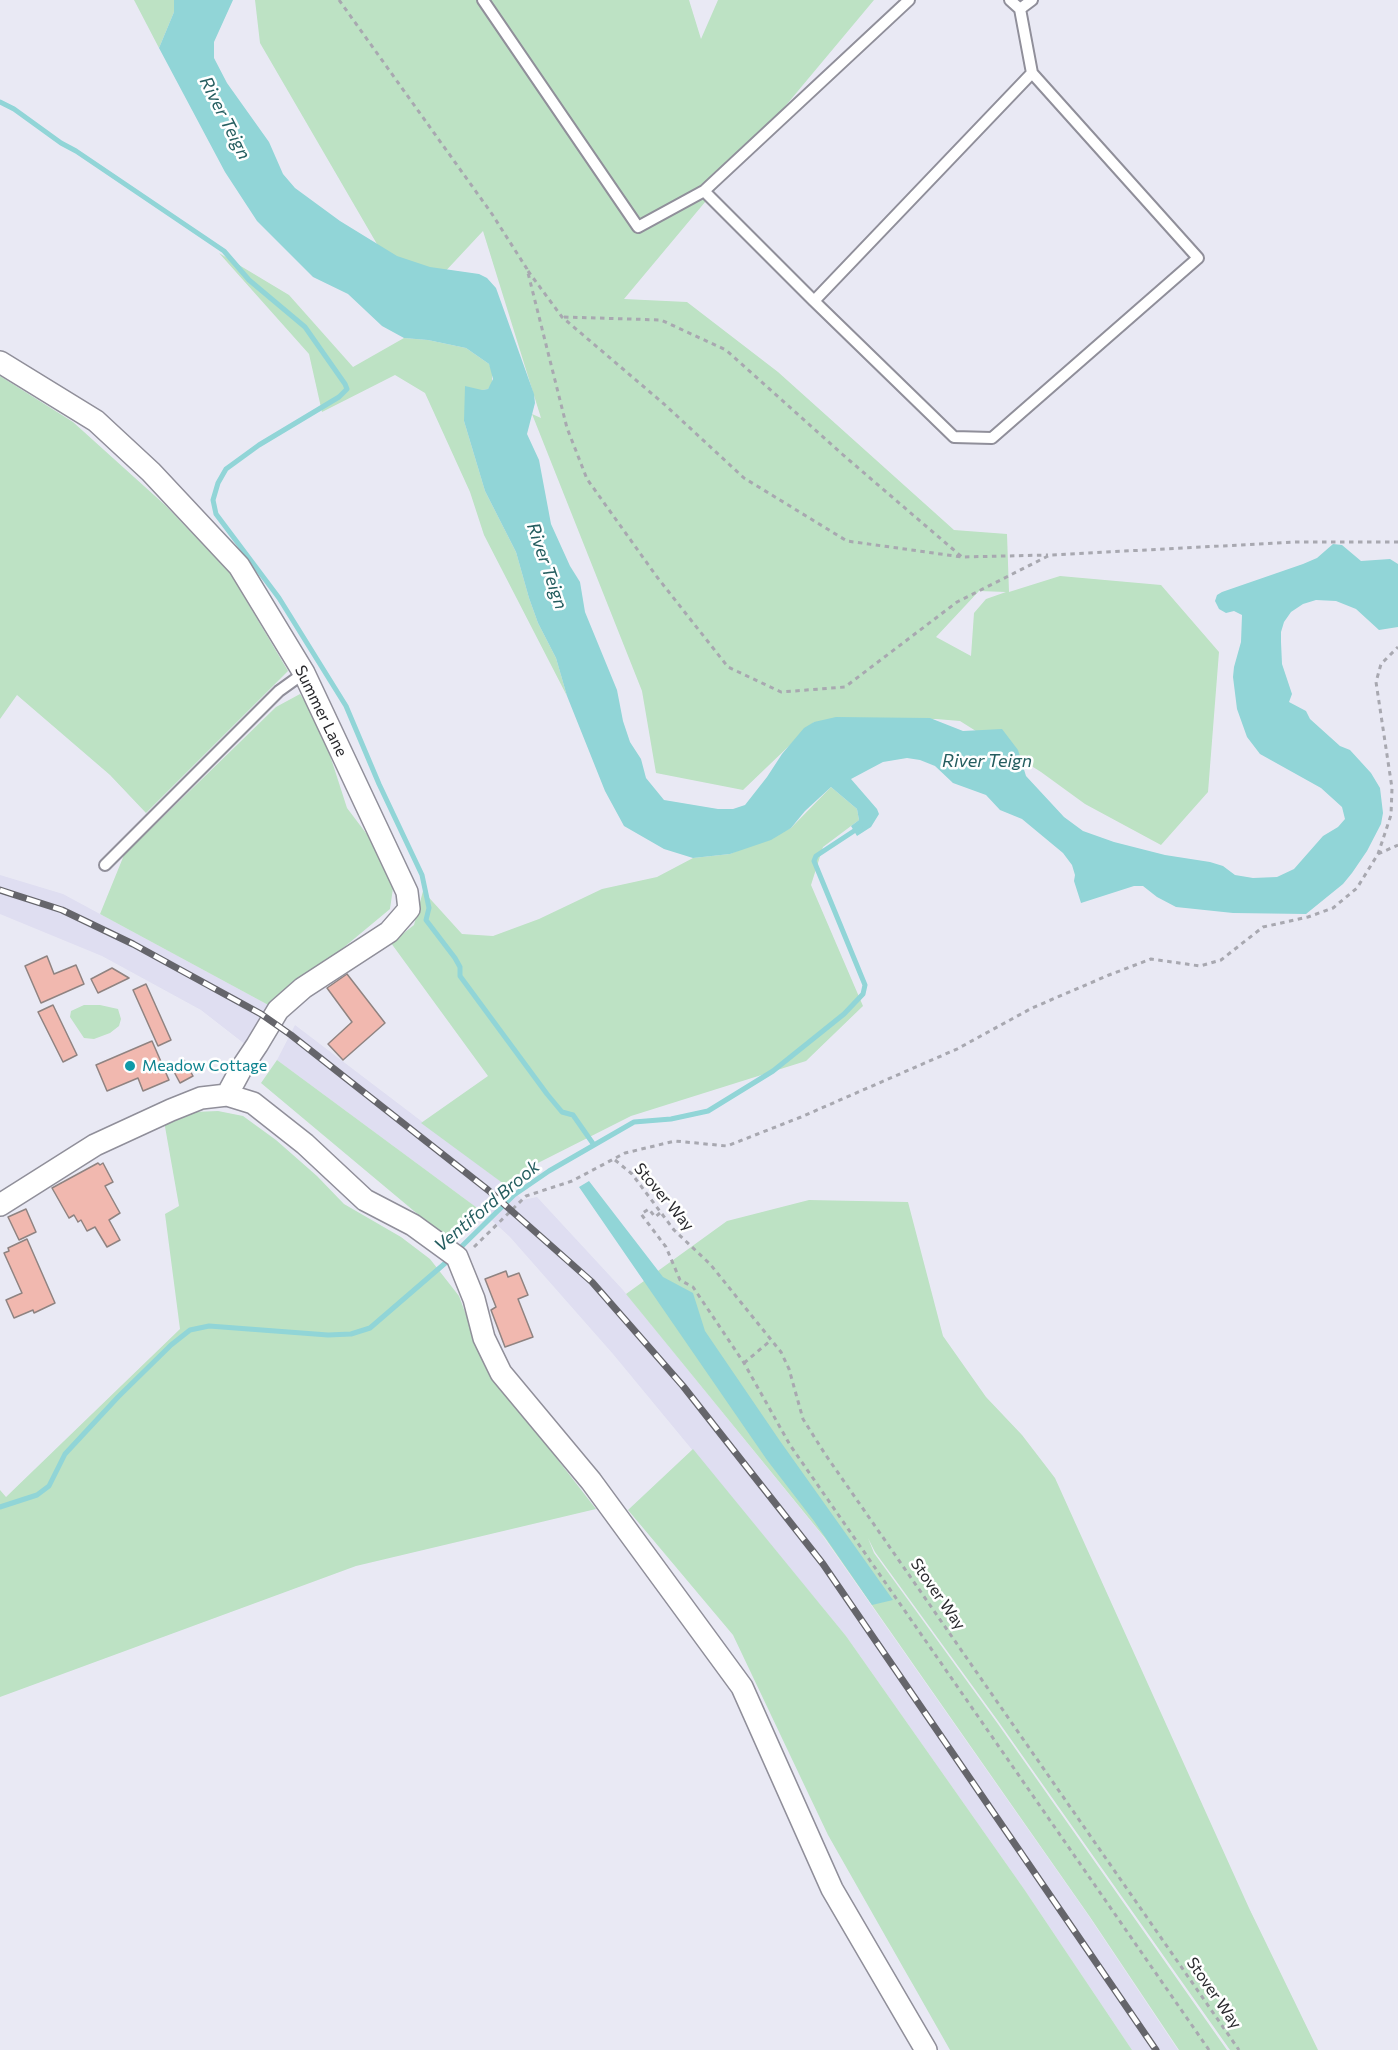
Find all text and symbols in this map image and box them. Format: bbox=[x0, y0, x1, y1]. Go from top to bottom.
water label: River Teign bbox=[195, 73, 255, 163]
water label: River Teign bbox=[522, 520, 572, 612]
street label: Summer Lane bbox=[291, 662, 351, 760]
water label: River Teign bbox=[942, 750, 1032, 772]
place label: Meadow Cottage bbox=[142, 1056, 267, 1076]
marker: Meadow Cottage bbox=[123, 1059, 137, 1073]
water label: Ventiford Brook bbox=[430, 1156, 544, 1256]
street label: Stover Way bbox=[630, 1159, 698, 1235]
street label: Stover Way bbox=[906, 1555, 970, 1633]
street label: Stover Way bbox=[1182, 1954, 1246, 2032]

